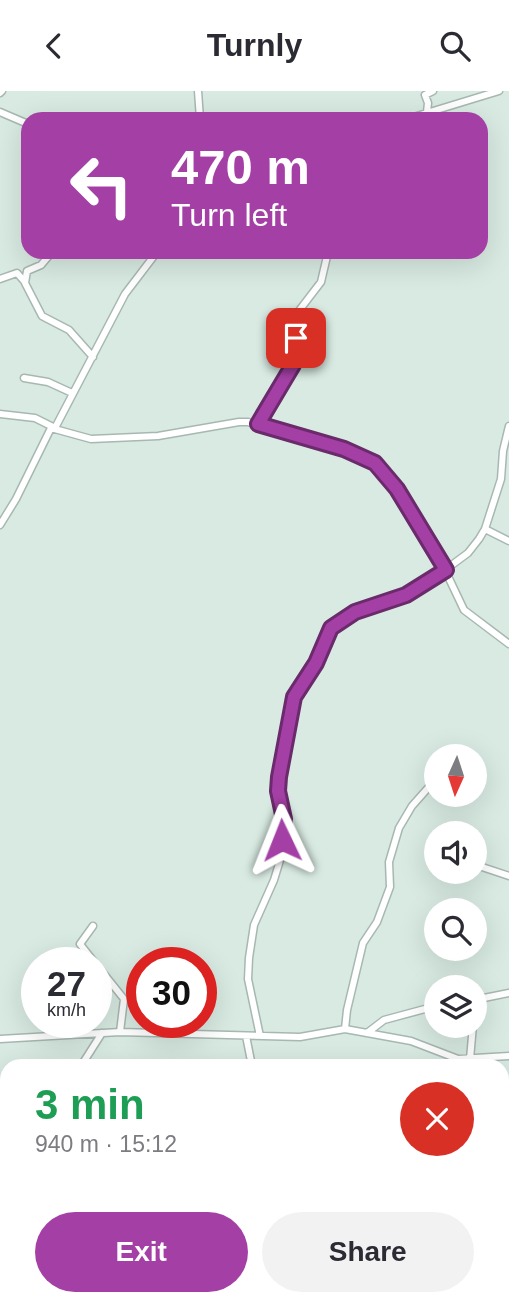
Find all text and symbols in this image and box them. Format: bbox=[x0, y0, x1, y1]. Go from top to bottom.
icon: back bbox=[35, 27, 73, 65]
text: Turnly bbox=[207, 27, 302, 63]
icon: search bbox=[436, 27, 474, 65]
icon: left bbox=[56, 140, 147, 231]
text: 470 m bbox=[171, 140, 310, 194]
text: Turn left bbox=[171, 197, 287, 233]
pin bbox=[266, 308, 326, 368]
icon: arrive bbox=[277, 319, 315, 357]
north arrow bbox=[424, 744, 486, 807]
map controls bbox=[424, 744, 487, 1038]
position arrow bbox=[245, 803, 319, 877]
button: sound bbox=[424, 821, 487, 884]
button: search bbox=[424, 898, 487, 961]
speed limit sign: 30 bbox=[126, 947, 217, 1038]
text: 27 bbox=[47, 964, 86, 1003]
button: layers bbox=[424, 975, 487, 1038]
text: km/h bbox=[47, 1000, 86, 1020]
text: 3 min bbox=[35, 1081, 145, 1128]
button: close bbox=[400, 1082, 474, 1156]
text: 940 m · 15:12 bbox=[35, 1131, 177, 1157]
button: Exit bbox=[35, 1212, 248, 1292]
button: Share bbox=[262, 1212, 474, 1292]

